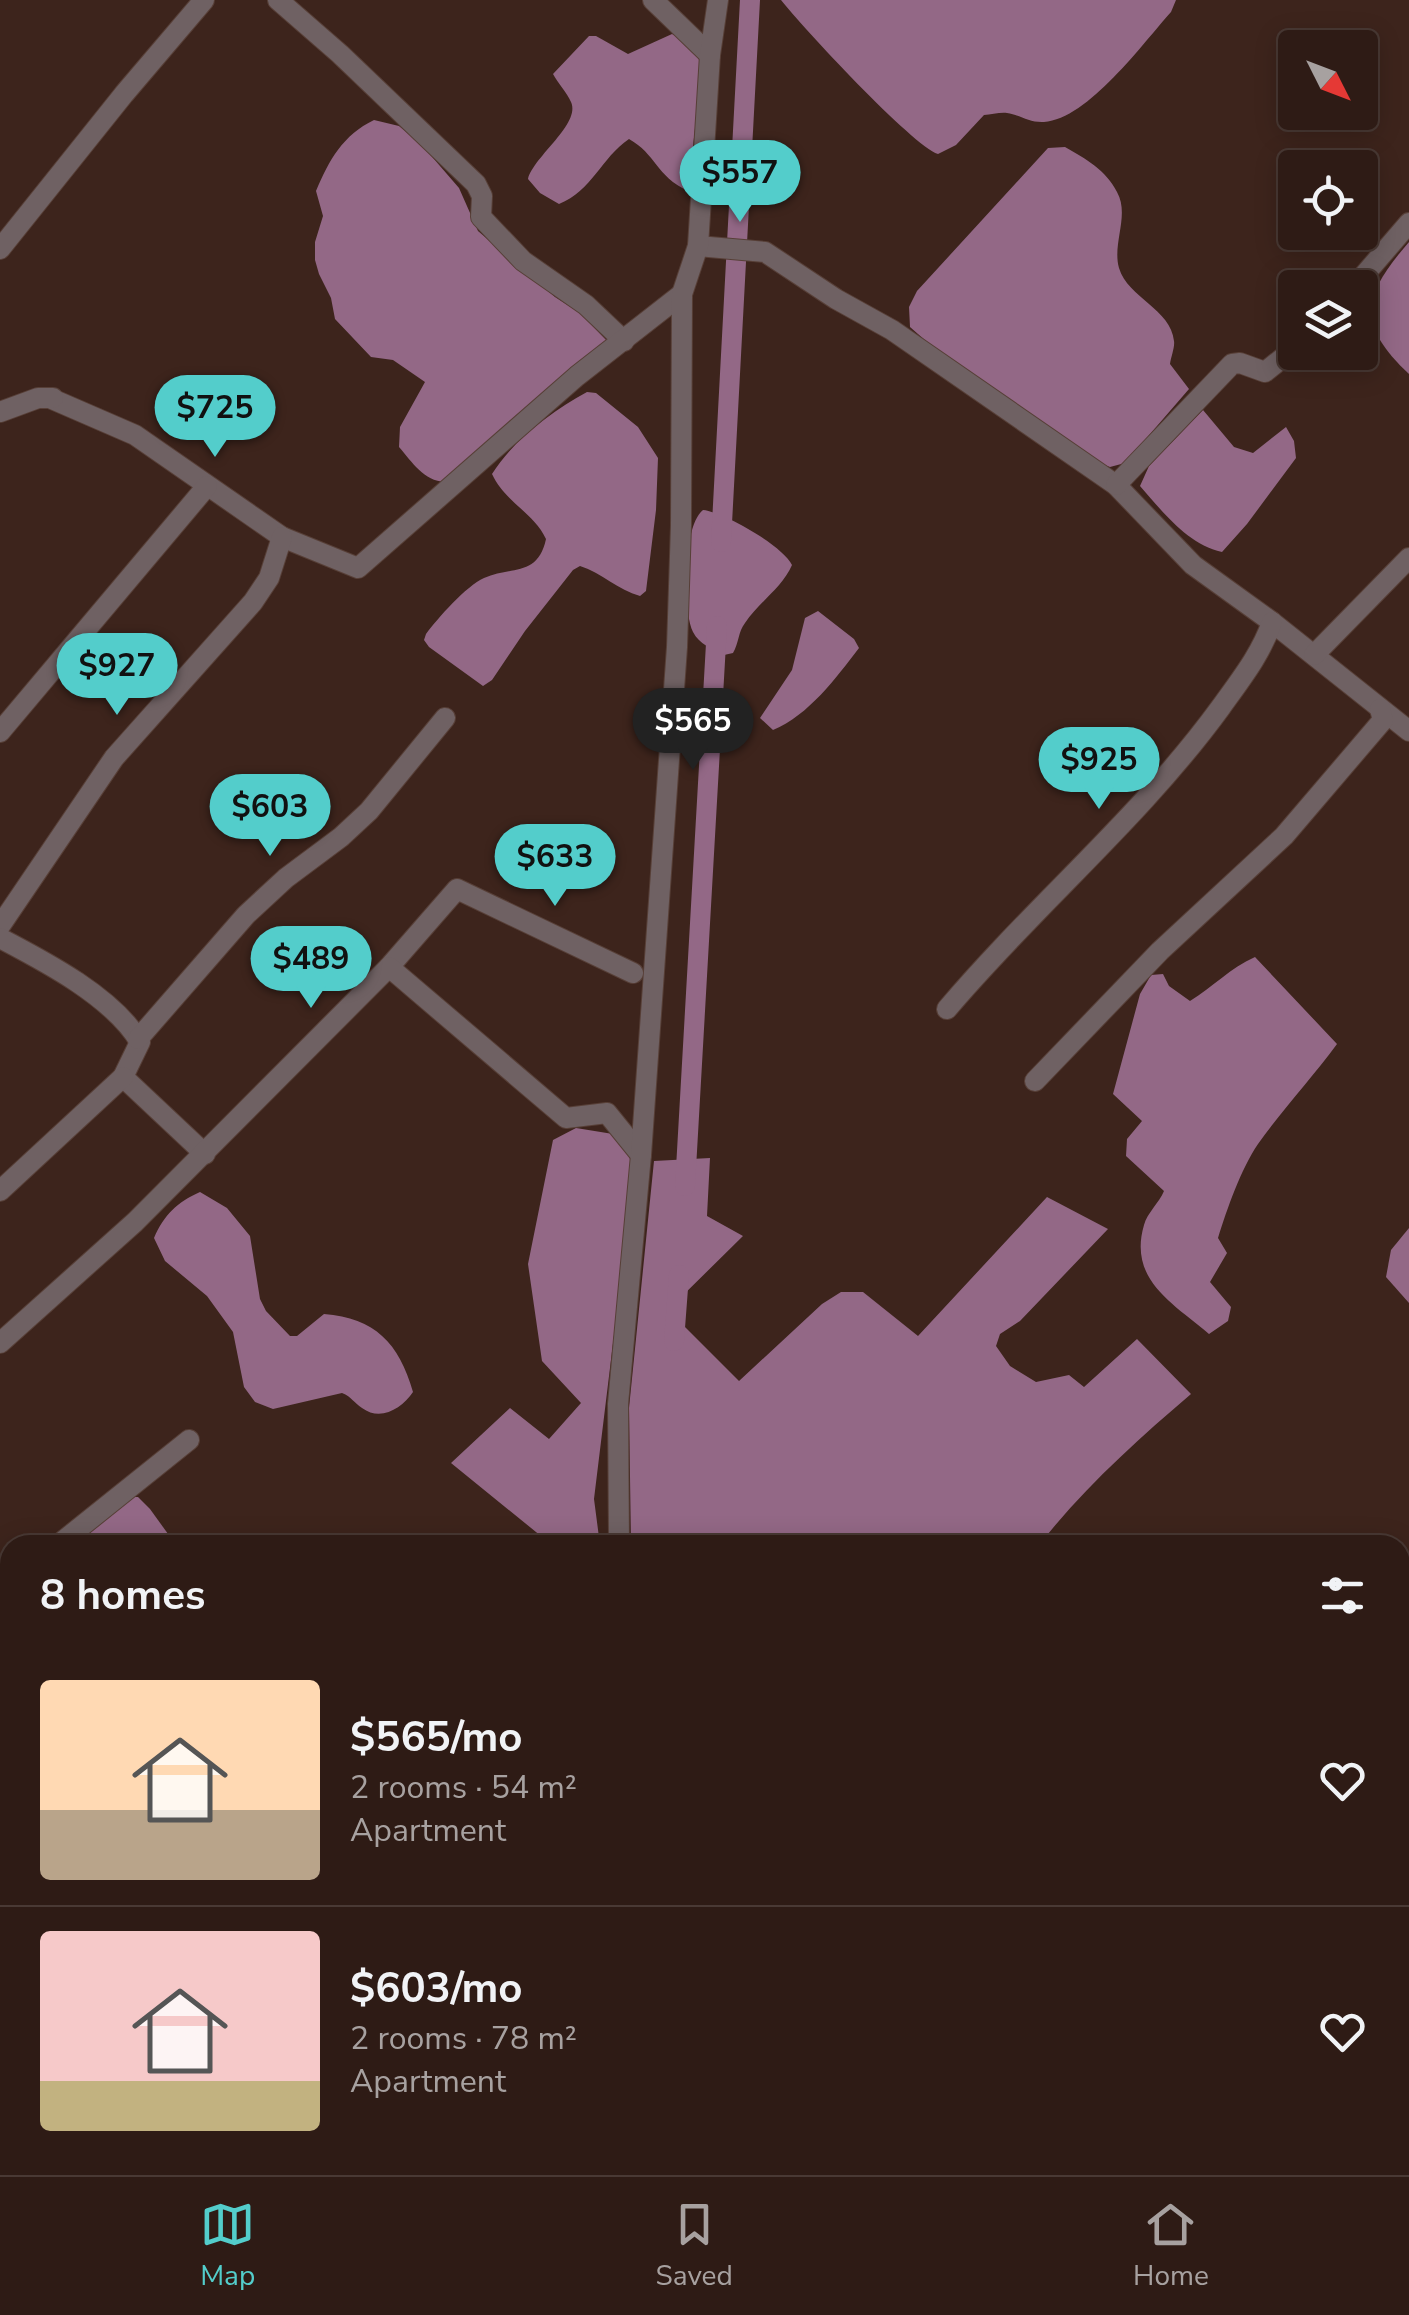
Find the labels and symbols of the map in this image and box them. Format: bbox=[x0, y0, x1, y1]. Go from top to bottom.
north arrow bbox=[1278, 30, 1378, 130]
pin: $557 bbox=[681, 140, 799, 225]
pin: $725 bbox=[156, 375, 274, 460]
pin: $927 bbox=[58, 633, 176, 718]
pin: $565 bbox=[634, 688, 752, 773]
pin: $925 bbox=[1040, 727, 1158, 812]
pin: $603 bbox=[211, 774, 329, 859]
pin: $633 bbox=[496, 824, 614, 909]
pin: $489 bbox=[252, 926, 370, 1011]

